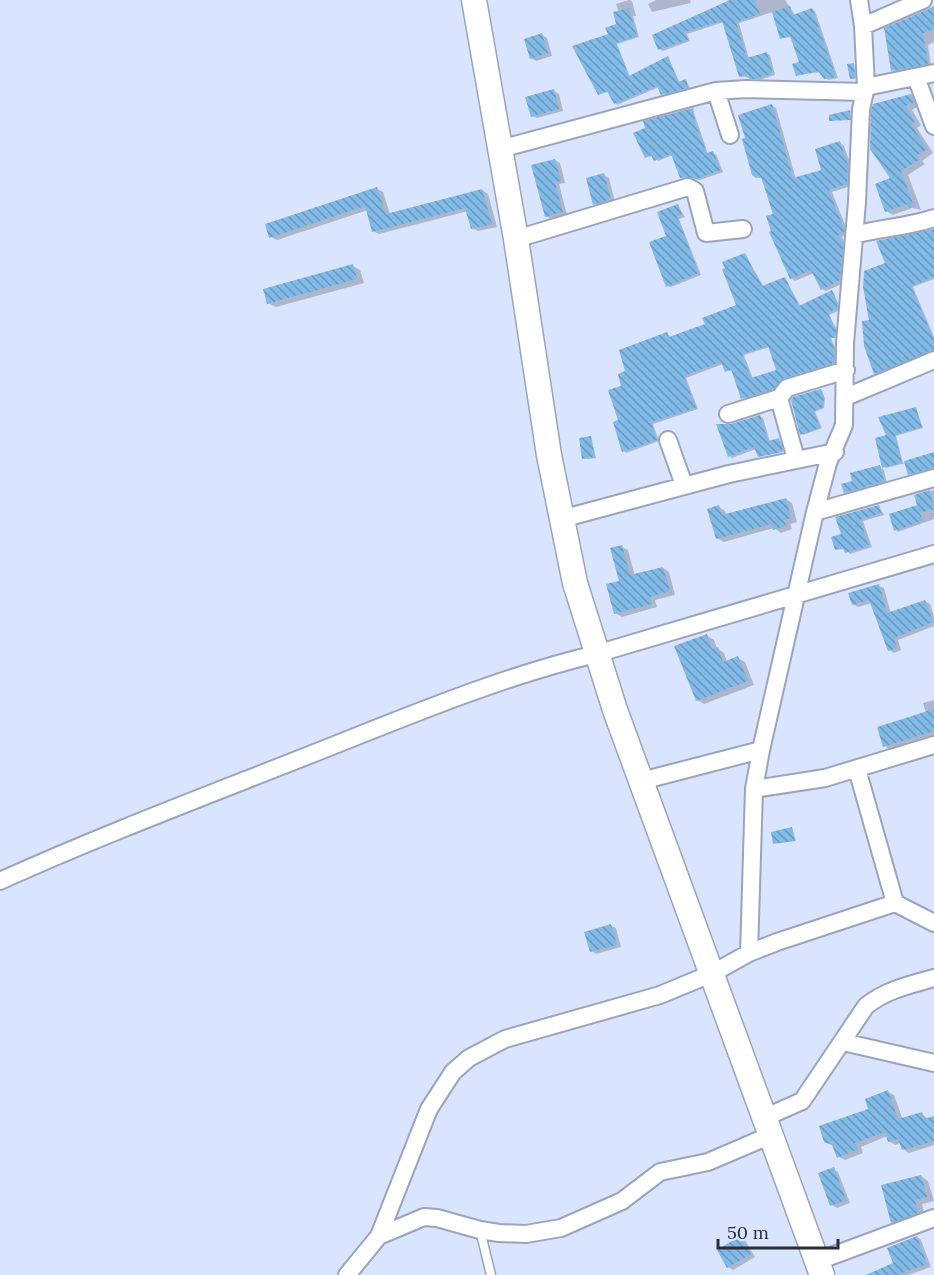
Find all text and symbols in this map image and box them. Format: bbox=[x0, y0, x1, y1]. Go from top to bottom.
scale bar bbox=[718, 1212, 838, 1250]
text: 50 m bbox=[727, 1221, 769, 1244]

